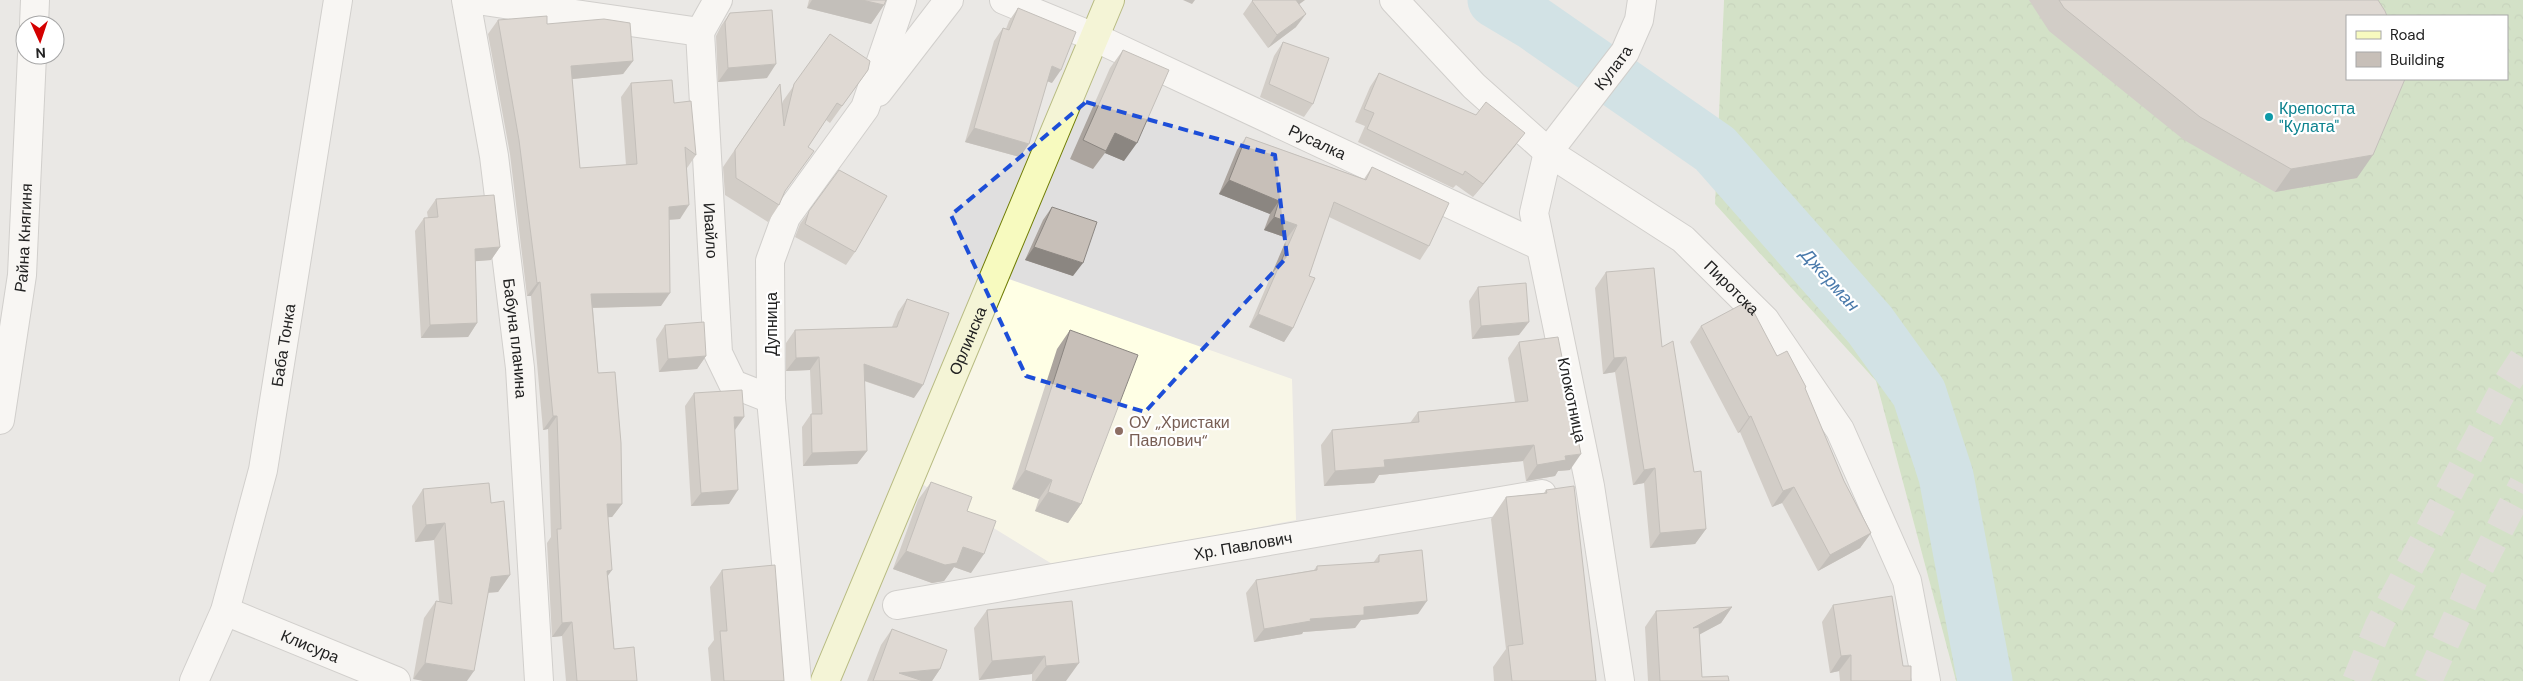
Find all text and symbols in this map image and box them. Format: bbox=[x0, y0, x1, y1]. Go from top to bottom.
north arrow bbox=[15, 15, 65, 65]
legend bbox=[2346, 15, 2508, 80]
text: Road bbox=[2390, 25, 2425, 45]
street label: Кулата bbox=[1589, 42, 1637, 94]
text: N bbox=[35, 44, 46, 62]
text: Building bbox=[2390, 50, 2445, 70]
place label: Крепостта "Кулата" bbox=[2279, 98, 2355, 137]
marker: Крепостта "Кулата" bbox=[2263, 111, 2275, 123]
street label: Русалка bbox=[1285, 119, 1350, 164]
street label: Райна Княгиня bbox=[9, 183, 37, 294]
street label: Ивайло bbox=[699, 202, 723, 259]
water label: Джерман bbox=[1794, 242, 1865, 317]
street label: Пиротска bbox=[1700, 256, 1764, 319]
street label: Бабуна планина bbox=[499, 277, 532, 399]
street label: Дупница bbox=[761, 292, 782, 356]
street label: Баба Тонка bbox=[266, 302, 300, 388]
street label: Орлинска bbox=[944, 303, 991, 378]
street label: Клокотница bbox=[1553, 355, 1591, 445]
place label: ОУ „Христаки Павлович“ bbox=[1129, 412, 1230, 451]
marker: ОУ „Христаки Павлович“ bbox=[1113, 425, 1125, 437]
street label: Хр. Павлович bbox=[1192, 527, 1294, 564]
street label: Клисура bbox=[278, 625, 343, 667]

